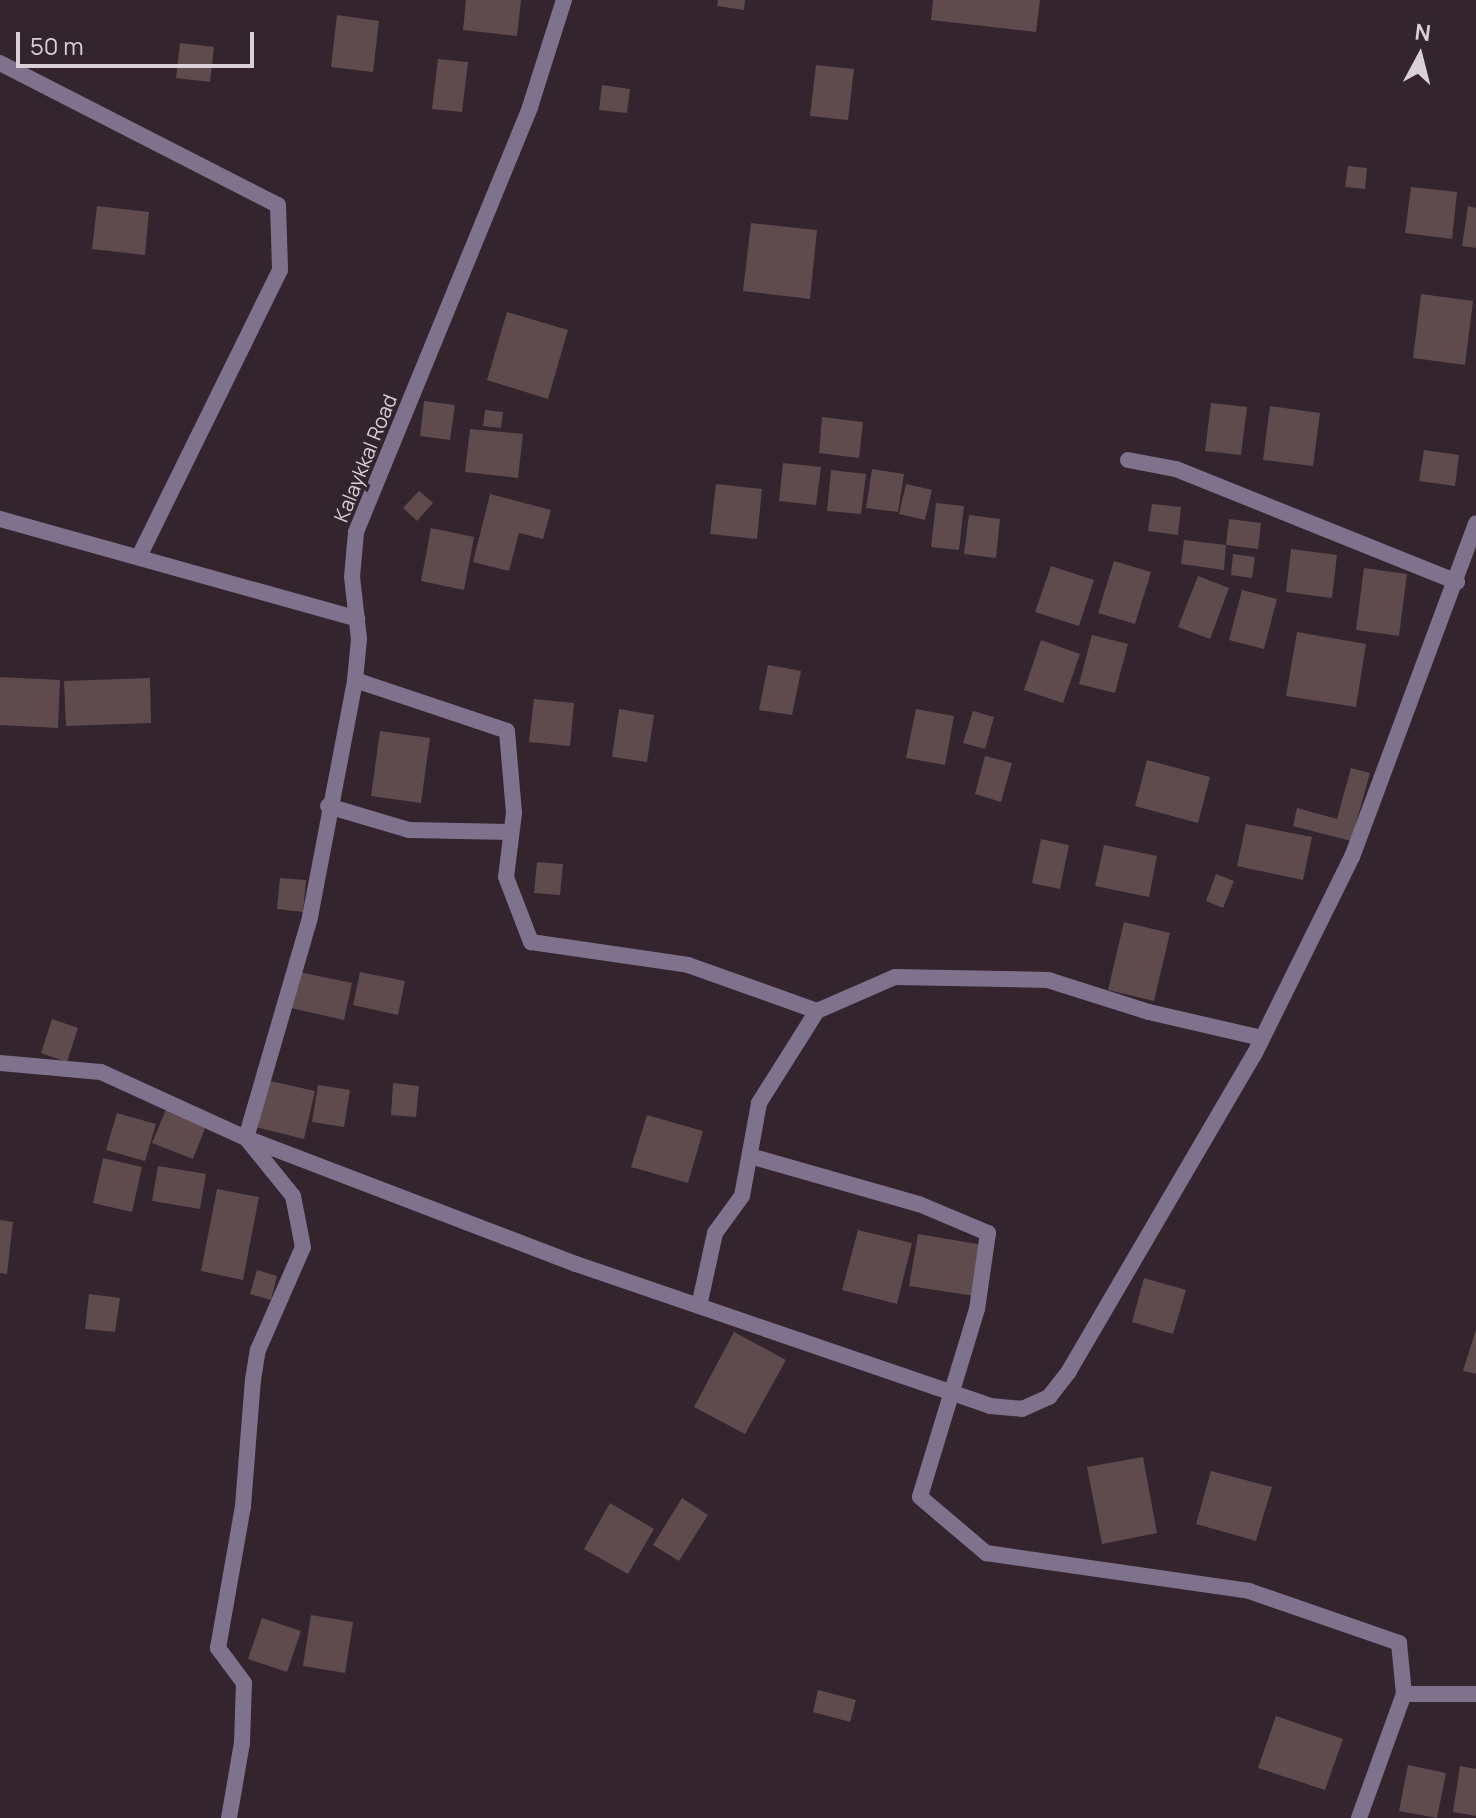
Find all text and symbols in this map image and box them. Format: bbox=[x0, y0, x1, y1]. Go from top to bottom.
scale bar bbox=[20, 16, 258, 66]
north arrow bbox=[1380, 16, 1460, 96]
text: N bbox=[1413, 16, 1433, 48]
text: 50 m bbox=[30, 29, 84, 62]
street label: Kalaykkal Road bbox=[328, 391, 402, 525]

